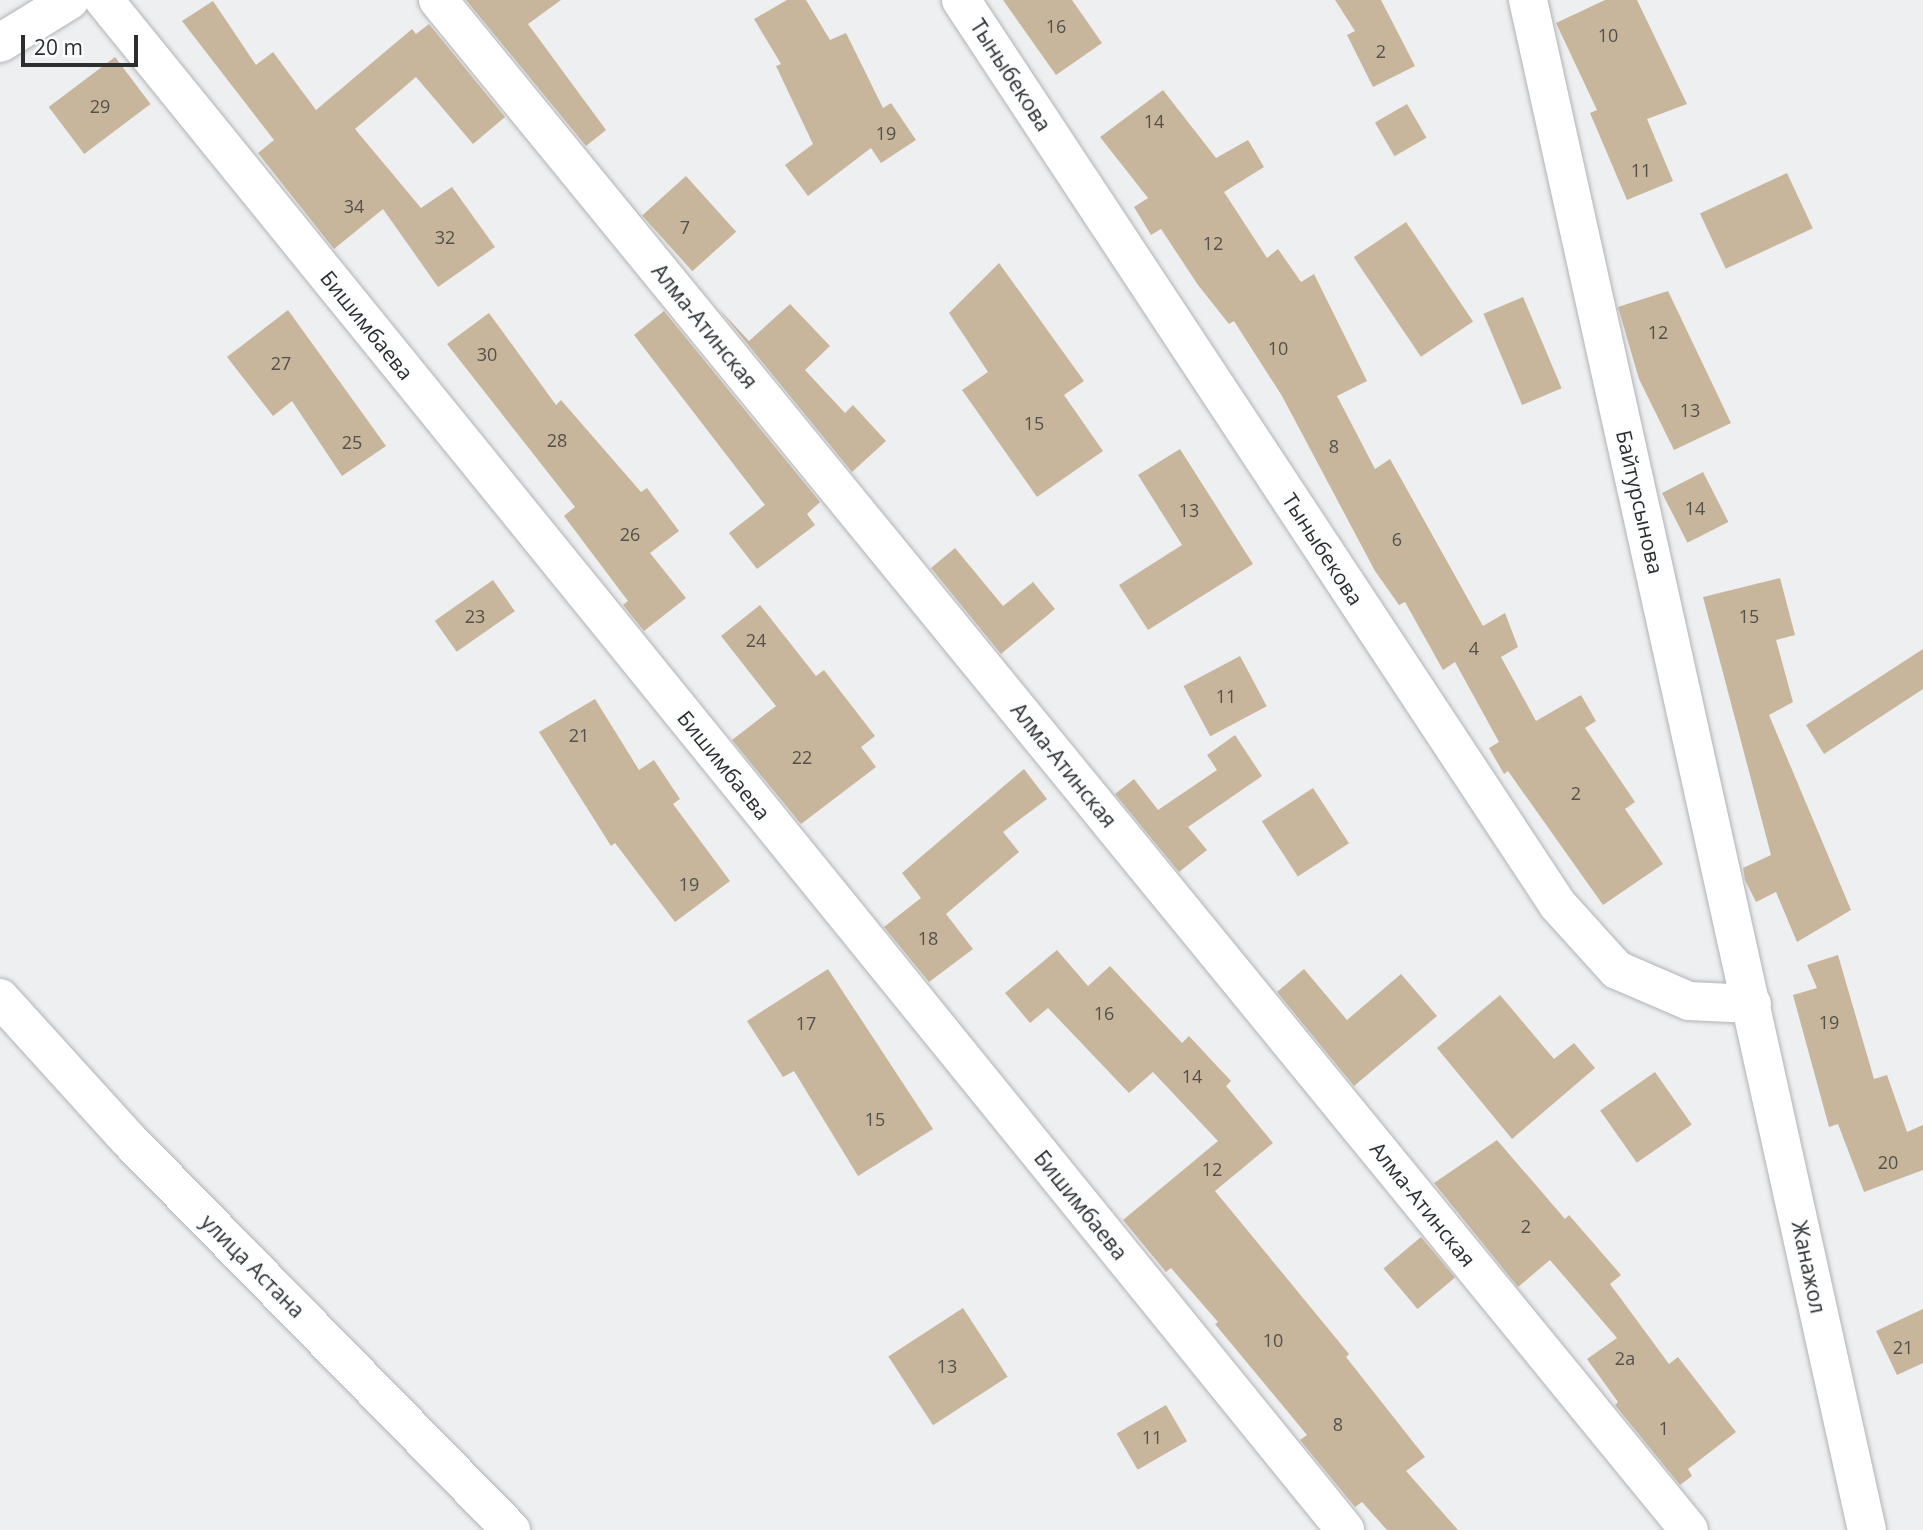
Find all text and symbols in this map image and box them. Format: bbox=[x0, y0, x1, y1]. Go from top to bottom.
street label: Тыныбекова bbox=[965, 14, 1057, 136]
house number: 16 bbox=[1046, 15, 1066, 37]
scale bar bbox=[24, 21, 142, 65]
house number: 10 bbox=[1598, 24, 1618, 46]
text: 20 m bbox=[34, 33, 83, 61]
house number: 2 bbox=[1376, 40, 1386, 62]
house number: 29 bbox=[90, 95, 110, 117]
house number: 14 bbox=[1144, 110, 1164, 132]
house number: 19 bbox=[876, 122, 896, 144]
house number: 11 bbox=[1631, 159, 1651, 181]
house number: 34 bbox=[344, 195, 364, 217]
house number: 7 bbox=[680, 216, 690, 238]
house number: 32 bbox=[435, 226, 455, 248]
house number: 12 bbox=[1203, 232, 1223, 254]
street label: Алма-Атинская bbox=[647, 259, 763, 393]
street label: Бишимбаева bbox=[315, 265, 419, 385]
house number: 12 bbox=[1648, 321, 1668, 343]
house number: 10 bbox=[1268, 337, 1288, 359]
house number: 30 bbox=[477, 343, 497, 365]
house number: 27 bbox=[271, 352, 291, 374]
house number: 13 bbox=[1680, 399, 1700, 421]
house number: 15 bbox=[1024, 412, 1044, 434]
street label: Байтурсынова bbox=[1611, 428, 1669, 576]
house number: 28 bbox=[547, 429, 567, 451]
house number: 25 bbox=[342, 431, 362, 453]
house number: 8 bbox=[1329, 435, 1339, 457]
street label: Тыныбекова bbox=[1277, 488, 1369, 610]
house number: 14 bbox=[1685, 497, 1705, 519]
house number: 13 bbox=[1179, 499, 1199, 521]
house number: 26 bbox=[620, 523, 640, 545]
house number: 6 bbox=[1392, 528, 1402, 550]
house number: 23 bbox=[465, 605, 485, 627]
house number: 15 bbox=[1739, 605, 1759, 627]
house number: 24 bbox=[746, 629, 766, 651]
house number: 4 bbox=[1469, 637, 1479, 659]
house number: 11 bbox=[1216, 685, 1236, 707]
street label: Алма-Атинская bbox=[1006, 698, 1122, 832]
street label: Бишимбаева bbox=[672, 705, 776, 825]
house number: 21 bbox=[569, 724, 589, 746]
house number: 22 bbox=[792, 746, 812, 768]
house number: 2 bbox=[1571, 782, 1581, 804]
house number: 19 bbox=[679, 873, 699, 895]
house number: 18 bbox=[918, 927, 938, 949]
house number: 16 bbox=[1094, 1002, 1114, 1024]
house number: 19 bbox=[1819, 1011, 1839, 1033]
house number: 17 bbox=[796, 1012, 816, 1034]
house number: 14 bbox=[1182, 1065, 1202, 1087]
house number: 15 bbox=[865, 1108, 885, 1130]
street label: Алма-Атинская bbox=[1365, 1137, 1481, 1271]
street label: Бишимбаева bbox=[1029, 1145, 1133, 1265]
house number: 20 bbox=[1878, 1151, 1898, 1173]
house number: 12 bbox=[1202, 1158, 1222, 1180]
street label: улица Астана bbox=[196, 1209, 310, 1323]
house number: 2 bbox=[1521, 1215, 1531, 1237]
street label: Жанажол bbox=[1787, 1218, 1831, 1316]
house number: 10 bbox=[1263, 1329, 1283, 1351]
house number: 21 bbox=[1893, 1336, 1913, 1358]
house number: 2а bbox=[1615, 1347, 1635, 1369]
house number: 13 bbox=[937, 1355, 957, 1377]
house number: 8 bbox=[1333, 1413, 1343, 1435]
house number: 1 bbox=[1659, 1417, 1669, 1439]
house number: 11 bbox=[1142, 1426, 1162, 1448]

